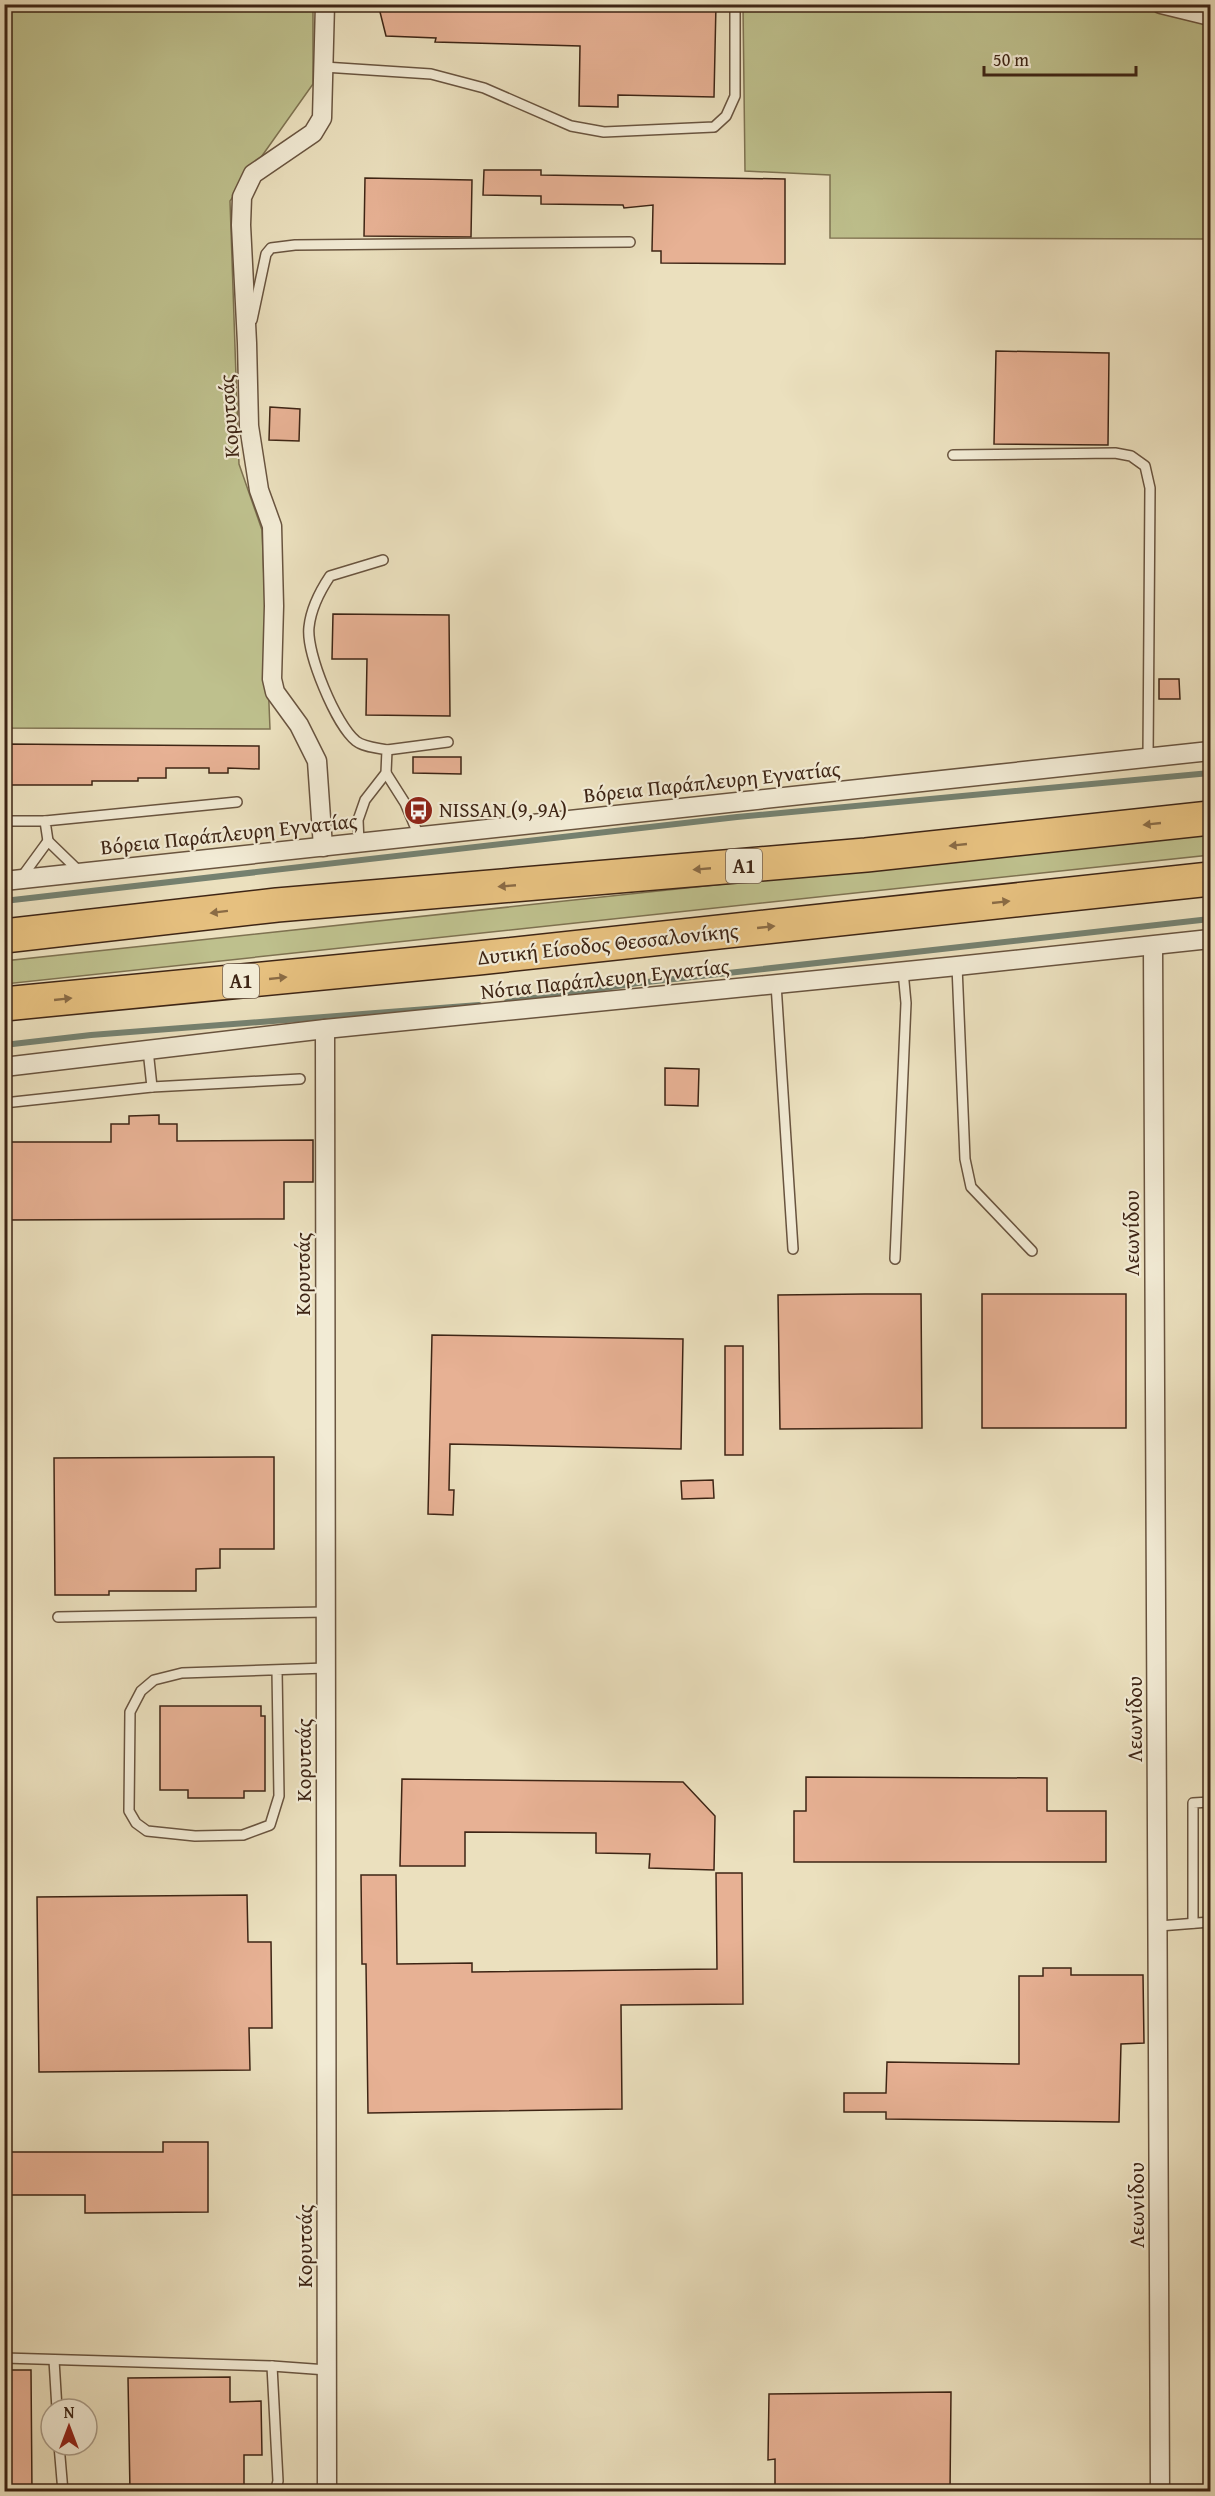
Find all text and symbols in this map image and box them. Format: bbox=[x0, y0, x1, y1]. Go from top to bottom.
scale bar bbox=[984, 39, 1136, 77]
text: 50 m bbox=[993, 46, 1029, 73]
street label: Κορυτσάς bbox=[210, 373, 247, 459]
street label: Βόρεια Παράπλευρη Εγνατίας bbox=[582, 753, 842, 810]
bus stop icon: NISSAN (9, 9Α) bbox=[402, 794, 434, 826]
place label: NISSAN (9, 9Α) bbox=[439, 794, 567, 825]
street label: Βόρεια Παράπλευρη Εγνατίας bbox=[99, 805, 359, 862]
one-way arrow bbox=[1143, 819, 1162, 829]
one-way arrow bbox=[949, 840, 968, 850]
road number: Α1 bbox=[726, 849, 762, 883]
one-way arrow bbox=[692, 864, 711, 874]
one-way arrow bbox=[498, 881, 517, 891]
one-way arrow bbox=[992, 897, 1011, 907]
one-way arrow bbox=[210, 907, 229, 917]
street label: Δυτική Είσοδος Θεσσαλονίκης bbox=[476, 914, 740, 973]
one-way arrow bbox=[756, 922, 775, 932]
street label: Νότια Παράπλευρη Εγνατίας bbox=[479, 950, 731, 1007]
road number: Α1 bbox=[223, 964, 259, 998]
one-way arrow bbox=[268, 973, 287, 983]
one-way arrow bbox=[53, 994, 72, 1004]
street label: Λεωνίδου bbox=[1116, 1190, 1147, 1276]
street label: Κορυτσάς bbox=[287, 1232, 318, 1316]
street label: Λεωνίδου bbox=[1119, 1676, 1150, 1762]
street label: Κορυτσάς bbox=[288, 1718, 319, 1802]
street label: Λεωνίδου bbox=[1121, 2162, 1152, 2248]
street label: Κορυτσάς bbox=[289, 2204, 320, 2288]
north arrow bbox=[39, 2397, 99, 2457]
text: N bbox=[64, 2400, 75, 2424]

